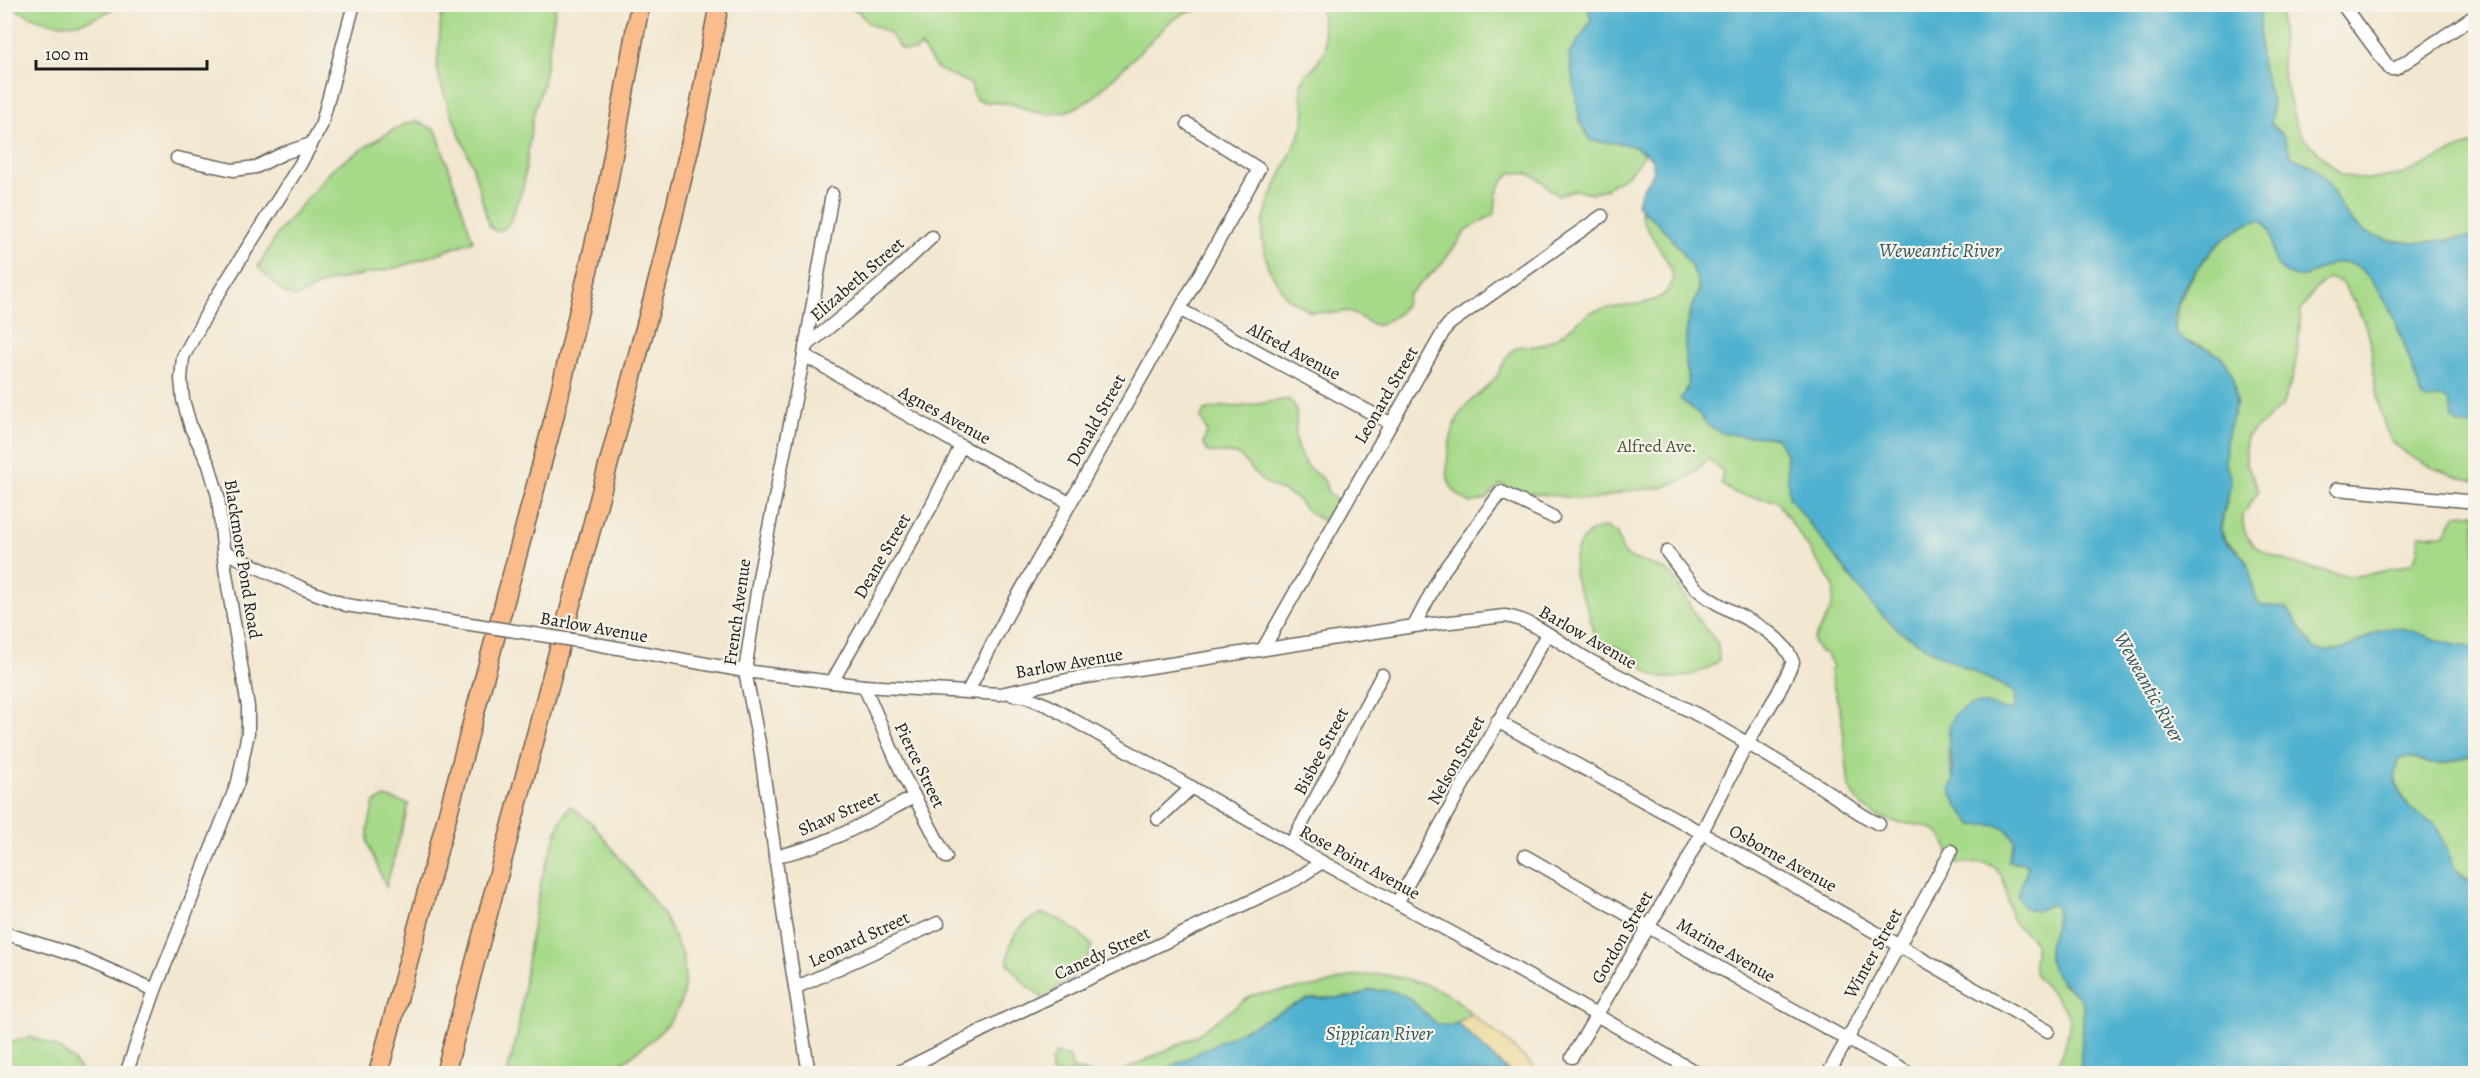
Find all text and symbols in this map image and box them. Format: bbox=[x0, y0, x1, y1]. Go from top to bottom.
scale bar bbox=[36, 33, 207, 71]
text: 100 m bbox=[45, 42, 89, 66]
street label: Elizabeth Street bbox=[805, 231, 909, 327]
water label: Weweantic River bbox=[1879, 237, 2002, 264]
street label: Alfred Avenue bbox=[1242, 316, 1345, 386]
street label: Leonard Street bbox=[1348, 342, 1424, 448]
street label: Donald Street bbox=[1061, 370, 1131, 470]
street label: Agnes Avenue bbox=[894, 379, 995, 450]
park label: Alfred Ave. bbox=[1616, 434, 1697, 458]
street label: Blackmore Pond Road bbox=[219, 478, 267, 641]
street label: Deane Street bbox=[848, 509, 916, 603]
street label: French Avenue bbox=[718, 557, 756, 667]
street label: Barlow Avenue bbox=[1535, 599, 1641, 675]
street label: Barlow Avenue bbox=[538, 606, 650, 648]
water label: Weweantic River bbox=[2107, 627, 2191, 748]
street label: Barlow Avenue bbox=[1013, 642, 1125, 684]
street label: Bisbee Street bbox=[1288, 703, 1354, 799]
street label: Nelson Street bbox=[1422, 711, 1491, 809]
street label: Pierce Street bbox=[889, 718, 951, 812]
street label: Shaw Street bbox=[794, 784, 884, 842]
street label: Osborne Avenue bbox=[1725, 818, 1841, 898]
street label: Rose Point Avenue bbox=[1295, 819, 1425, 905]
street label: Gordon Street bbox=[1586, 886, 1658, 988]
street label: Winter Street bbox=[1838, 904, 1908, 1003]
street label: Leonard Street bbox=[805, 905, 913, 973]
street label: Marine Avenue bbox=[1672, 912, 1780, 988]
street label: Canedy Street bbox=[1050, 920, 1154, 986]
water label: Sippican River bbox=[1325, 1020, 1434, 1047]

